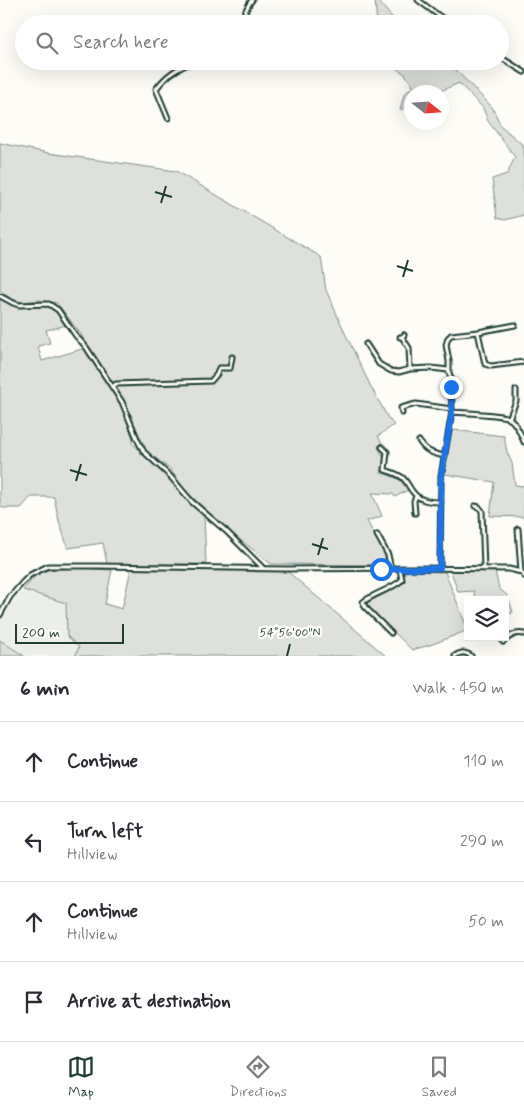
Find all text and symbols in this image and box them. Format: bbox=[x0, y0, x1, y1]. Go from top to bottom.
search box bbox=[15, 15, 509, 70]
icon: search bbox=[33, 29, 61, 57]
text: Search here bbox=[73, 30, 169, 55]
north arrow bbox=[404, 85, 449, 130]
route end bbox=[440, 376, 463, 399]
route start bbox=[370, 558, 393, 581]
map controls bbox=[464, 596, 509, 641]
button: layers bbox=[464, 596, 509, 641]
scale bar bbox=[15, 621, 124, 644]
text: 200 m bbox=[22, 624, 60, 642]
text: 54°56'00"N bbox=[260, 625, 320, 641]
text: 6 min bbox=[20, 675, 70, 703]
text: Walk · 450 m bbox=[413, 678, 504, 699]
icon: ahead bbox=[20, 748, 48, 776]
text: Continue bbox=[67, 749, 138, 774]
text: 110 m bbox=[463, 751, 504, 772]
text: Turn left bbox=[67, 819, 143, 844]
icon: left bbox=[20, 828, 48, 856]
text: 290 m bbox=[460, 831, 504, 852]
text: Hillview bbox=[67, 844, 117, 865]
text: Continue bbox=[67, 899, 138, 924]
icon: ahead bbox=[20, 908, 48, 936]
text: 50 m bbox=[468, 911, 504, 932]
text: Hillview bbox=[67, 924, 117, 945]
icon: arrive bbox=[20, 988, 48, 1016]
text: Arrive at destination bbox=[67, 989, 231, 1014]
tab: Map bbox=[67, 1053, 95, 1101]
tab: Directions bbox=[230, 1053, 287, 1101]
tab: Saved bbox=[421, 1053, 457, 1101]

